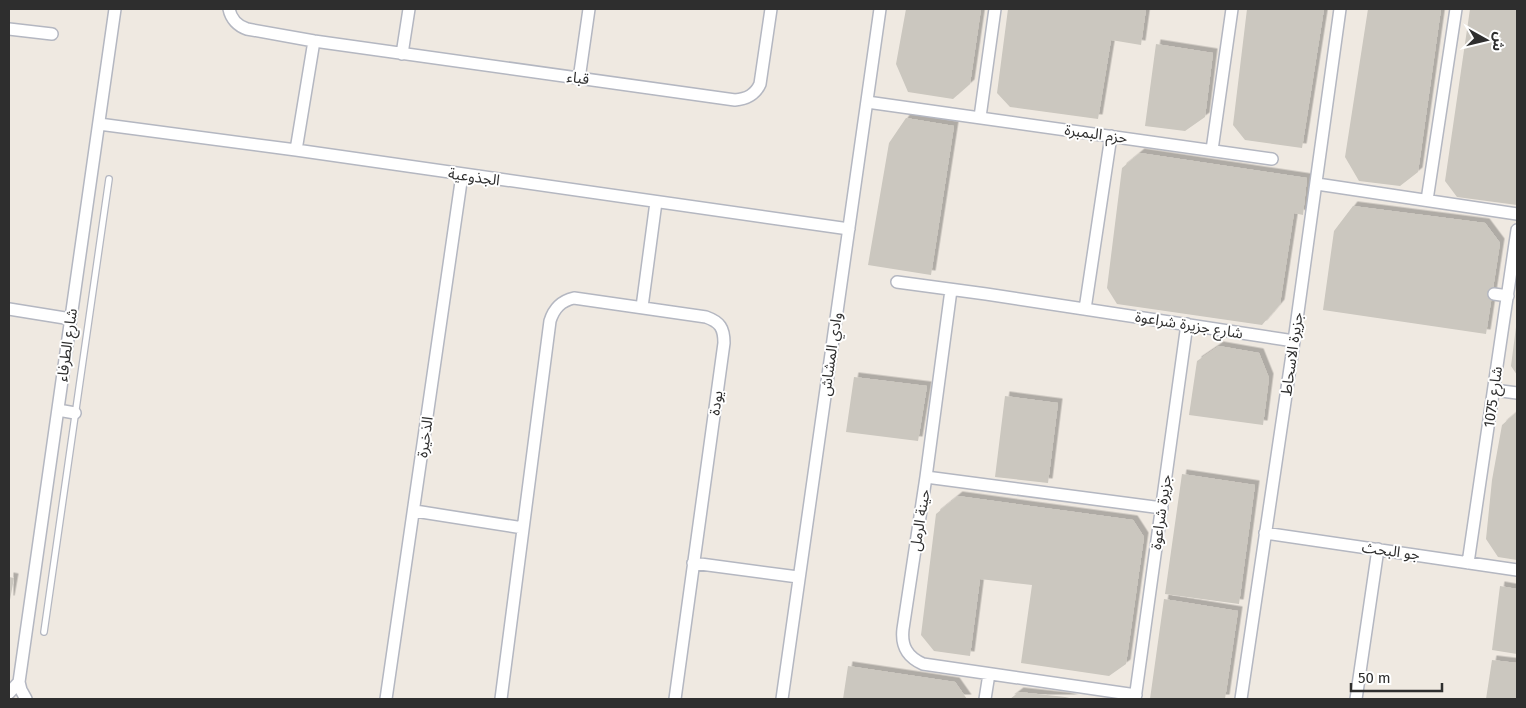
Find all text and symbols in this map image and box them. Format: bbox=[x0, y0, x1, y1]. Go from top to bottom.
north arrow bbox=[1461, 15, 1511, 65]
text: ش bbox=[1489, 31, 1508, 52]
street label: قباء bbox=[566, 68, 591, 89]
street label: حزم البمبرة bbox=[1063, 121, 1129, 149]
street label: الجذوعية bbox=[447, 164, 501, 190]
street label: شارع الطرفاء bbox=[53, 307, 84, 383]
street label: شارع جزيرة شراعوة bbox=[1133, 308, 1244, 345]
street label: وادي المشاش bbox=[816, 311, 848, 397]
street label: جزيرة الاسحاط bbox=[1277, 311, 1307, 397]
street label: شارع 1075 bbox=[1480, 365, 1509, 429]
street label: يودة bbox=[705, 389, 727, 417]
street label: الذخيرة bbox=[413, 415, 437, 459]
street label: جزيرة شراعوة bbox=[1147, 473, 1175, 551]
street label: حينة الرمل bbox=[906, 488, 934, 552]
street label: جو البحث bbox=[1361, 538, 1421, 564]
scale bar bbox=[1351, 660, 1442, 692]
text: 50 m bbox=[1358, 669, 1391, 687]

